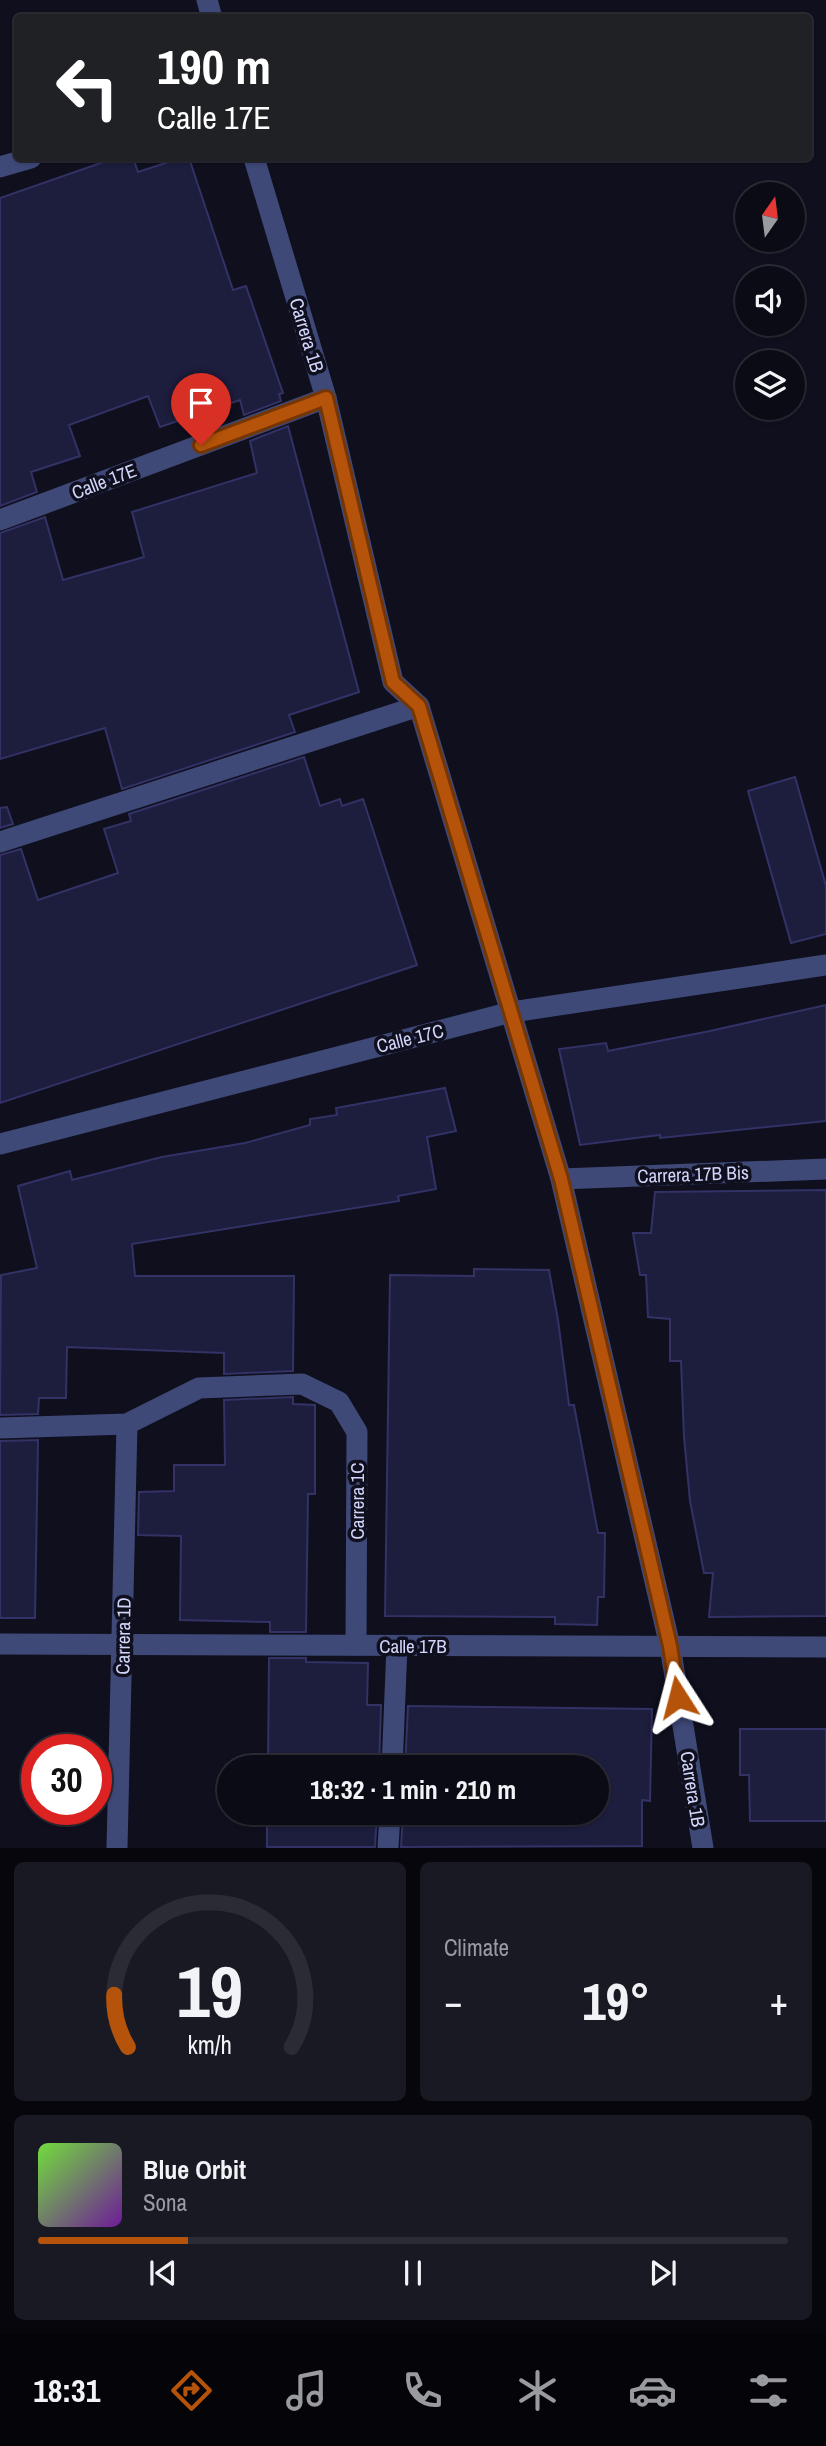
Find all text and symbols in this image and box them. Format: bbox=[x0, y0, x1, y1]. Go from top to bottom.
text: 190 m bbox=[157, 33, 271, 99]
icon: left bbox=[42, 42, 133, 133]
text: Calle 17E bbox=[157, 96, 271, 139]
north arrow bbox=[735, 182, 805, 252]
map controls bbox=[735, 182, 805, 420]
button: sound bbox=[735, 266, 805, 336]
street label: Carrera 1B bbox=[283, 295, 331, 375]
button: layers bbox=[735, 350, 805, 420]
pin bbox=[171, 373, 231, 445]
icon: arrive bbox=[182, 384, 220, 422]
street label: Calle 17E bbox=[68, 457, 140, 505]
street label: Calle 17C bbox=[374, 1017, 446, 1059]
street label: Carrera 17B Bis bbox=[637, 1159, 749, 1189]
street label: Carrera 1C bbox=[344, 1462, 370, 1540]
street label: Carrera 1D bbox=[109, 1597, 137, 1675]
street label: Calle 17B bbox=[379, 1633, 447, 1659]
position arrow bbox=[641, 1660, 715, 1734]
speed limit sign: 30 bbox=[21, 1734, 112, 1825]
street label: Carrera 1B bbox=[674, 1749, 712, 1829]
text: 18:32 · 1 min · 210 m bbox=[310, 1772, 516, 1807]
text: Climate bbox=[444, 1932, 509, 1963]
text: 19 bbox=[177, 1943, 243, 2041]
text: 19° bbox=[582, 1966, 650, 2036]
text: − bbox=[444, 1976, 462, 2027]
text: + bbox=[770, 1976, 788, 2027]
text: km/h bbox=[188, 2028, 232, 2062]
text: Blue Orbit bbox=[143, 2152, 246, 2187]
text: Sona bbox=[143, 2187, 187, 2218]
icon: previous bbox=[144, 2254, 182, 2292]
icon: pause bbox=[394, 2254, 432, 2292]
icon: next bbox=[644, 2254, 682, 2292]
icon: directions bbox=[167, 2366, 216, 2415]
icon: music bbox=[282, 2366, 331, 2415]
icon: phone bbox=[398, 2366, 447, 2415]
icon: climate bbox=[513, 2366, 562, 2415]
icon: car bbox=[628, 2366, 677, 2415]
icon: filters bbox=[744, 2366, 793, 2415]
text: 18:31 bbox=[33, 2369, 100, 2412]

